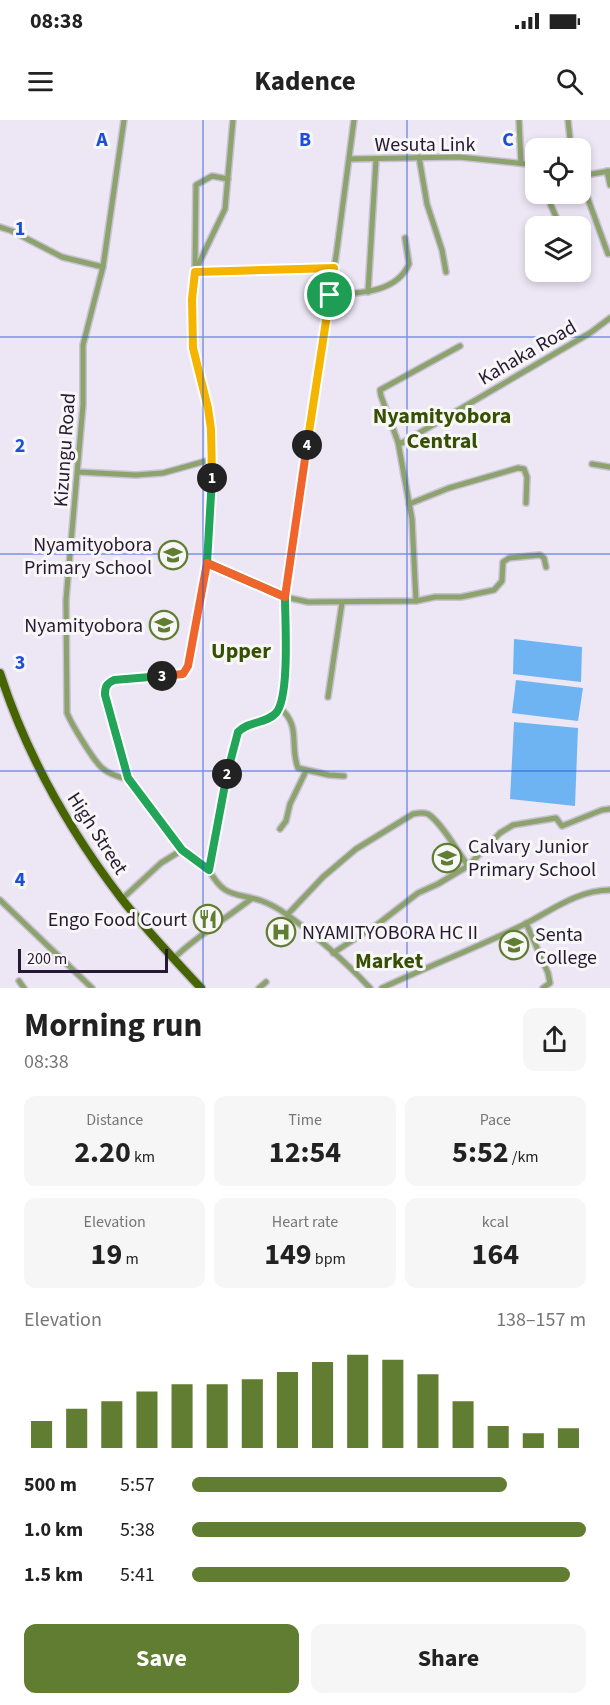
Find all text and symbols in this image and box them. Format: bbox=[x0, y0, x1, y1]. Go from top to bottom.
text: 08:38 bbox=[30, 5, 83, 37]
text: Kadence bbox=[254, 62, 356, 101]
icon: menu bbox=[24, 65, 57, 98]
icon: search bbox=[553, 65, 586, 98]
text: A bbox=[95, 126, 108, 154]
text: B bbox=[299, 126, 311, 154]
text: C bbox=[502, 126, 514, 154]
street label: Wesuta Link bbox=[375, 131, 475, 159]
map controls bbox=[525, 138, 591, 282]
button: locate bbox=[525, 138, 591, 204]
text: 1 bbox=[15, 215, 25, 243]
button: layers bbox=[525, 216, 591, 282]
pin bbox=[304, 269, 355, 320]
icon: arrive bbox=[313, 278, 346, 311]
street label: Kahaka Road bbox=[473, 313, 582, 392]
street label: Kizungu Road bbox=[47, 392, 83, 508]
district label: Nyamityobora Central bbox=[373, 400, 511, 457]
pin: 4 bbox=[292, 430, 322, 460]
text: 2 bbox=[15, 432, 25, 460]
text: 4 bbox=[303, 434, 311, 456]
pin: 1 bbox=[197, 463, 227, 493]
text: 1 bbox=[208, 467, 216, 489]
place label: Nyamityobora Primary School bbox=[24, 531, 152, 582]
school or university icon: Nyamityobora Primary School bbox=[157, 539, 189, 571]
school or university icon: Nyamityobora bbox=[148, 609, 180, 641]
place label: Nyamityobora bbox=[24, 612, 143, 640]
district label: Upper bbox=[211, 635, 271, 667]
text: 3 bbox=[15, 649, 25, 677]
pin: 3 bbox=[147, 661, 177, 691]
text: 3 bbox=[158, 665, 166, 687]
pin: 2 bbox=[212, 759, 242, 789]
text: 2 bbox=[223, 763, 231, 785]
street label: High Street bbox=[60, 787, 134, 880]
place label: Calvary Junior Primary School bbox=[468, 833, 596, 884]
school or university icon: Calvary Junior Primary School bbox=[431, 842, 463, 874]
text: 4 bbox=[15, 866, 26, 894]
restaurant icon: Engo Food Court bbox=[192, 903, 224, 935]
place label: Engo Food Court bbox=[48, 906, 187, 934]
hospital icon: NYAMITYOBORA HC II bbox=[265, 916, 297, 948]
place label: NYAMITYOBORA HC II bbox=[302, 919, 478, 947]
place label: Senta College bbox=[535, 921, 597, 972]
school or university icon: Senta College bbox=[498, 929, 530, 961]
district label: Market bbox=[355, 945, 424, 977]
scale bar bbox=[18, 946, 168, 974]
text: 200 m bbox=[27, 948, 67, 970]
text: Morning run bbox=[24, 1002, 202, 1049]
button: share bbox=[523, 1008, 586, 1071]
text: 08:38 bbox=[24, 1048, 69, 1076]
text: Distance bbox=[86, 1109, 143, 1131]
text: Time bbox=[288, 1109, 322, 1131]
text: Pace bbox=[480, 1109, 511, 1131]
text: 2.20 bbox=[74, 1131, 131, 1174]
text: 12:54 bbox=[269, 1131, 341, 1174]
text: 5:52 bbox=[452, 1131, 509, 1174]
text: km bbox=[131, 1146, 155, 1168]
text: /km bbox=[509, 1146, 539, 1168]
text: Elevation bbox=[84, 1211, 146, 1233]
text: Heart rate bbox=[272, 1211, 338, 1233]
text: kcal bbox=[482, 1211, 509, 1233]
text: 19 bbox=[91, 1233, 122, 1276]
text: 149 bbox=[264, 1233, 312, 1276]
text: 164 bbox=[472, 1233, 519, 1276]
text: m bbox=[122, 1248, 139, 1270]
text: bpm bbox=[312, 1248, 346, 1270]
text: Elevation bbox=[24, 1306, 102, 1334]
text: 138–157 m bbox=[496, 1306, 586, 1334]
text: 500 m bbox=[24, 1471, 77, 1499]
text: 5:57 bbox=[120, 1471, 155, 1499]
text: 1.0 km bbox=[24, 1516, 83, 1544]
text: 5:38 bbox=[120, 1516, 155, 1544]
text: 1.5 km bbox=[24, 1561, 83, 1589]
text: 5:41 bbox=[120, 1561, 155, 1589]
button: Save bbox=[24, 1624, 299, 1693]
button: Share bbox=[311, 1624, 586, 1693]

